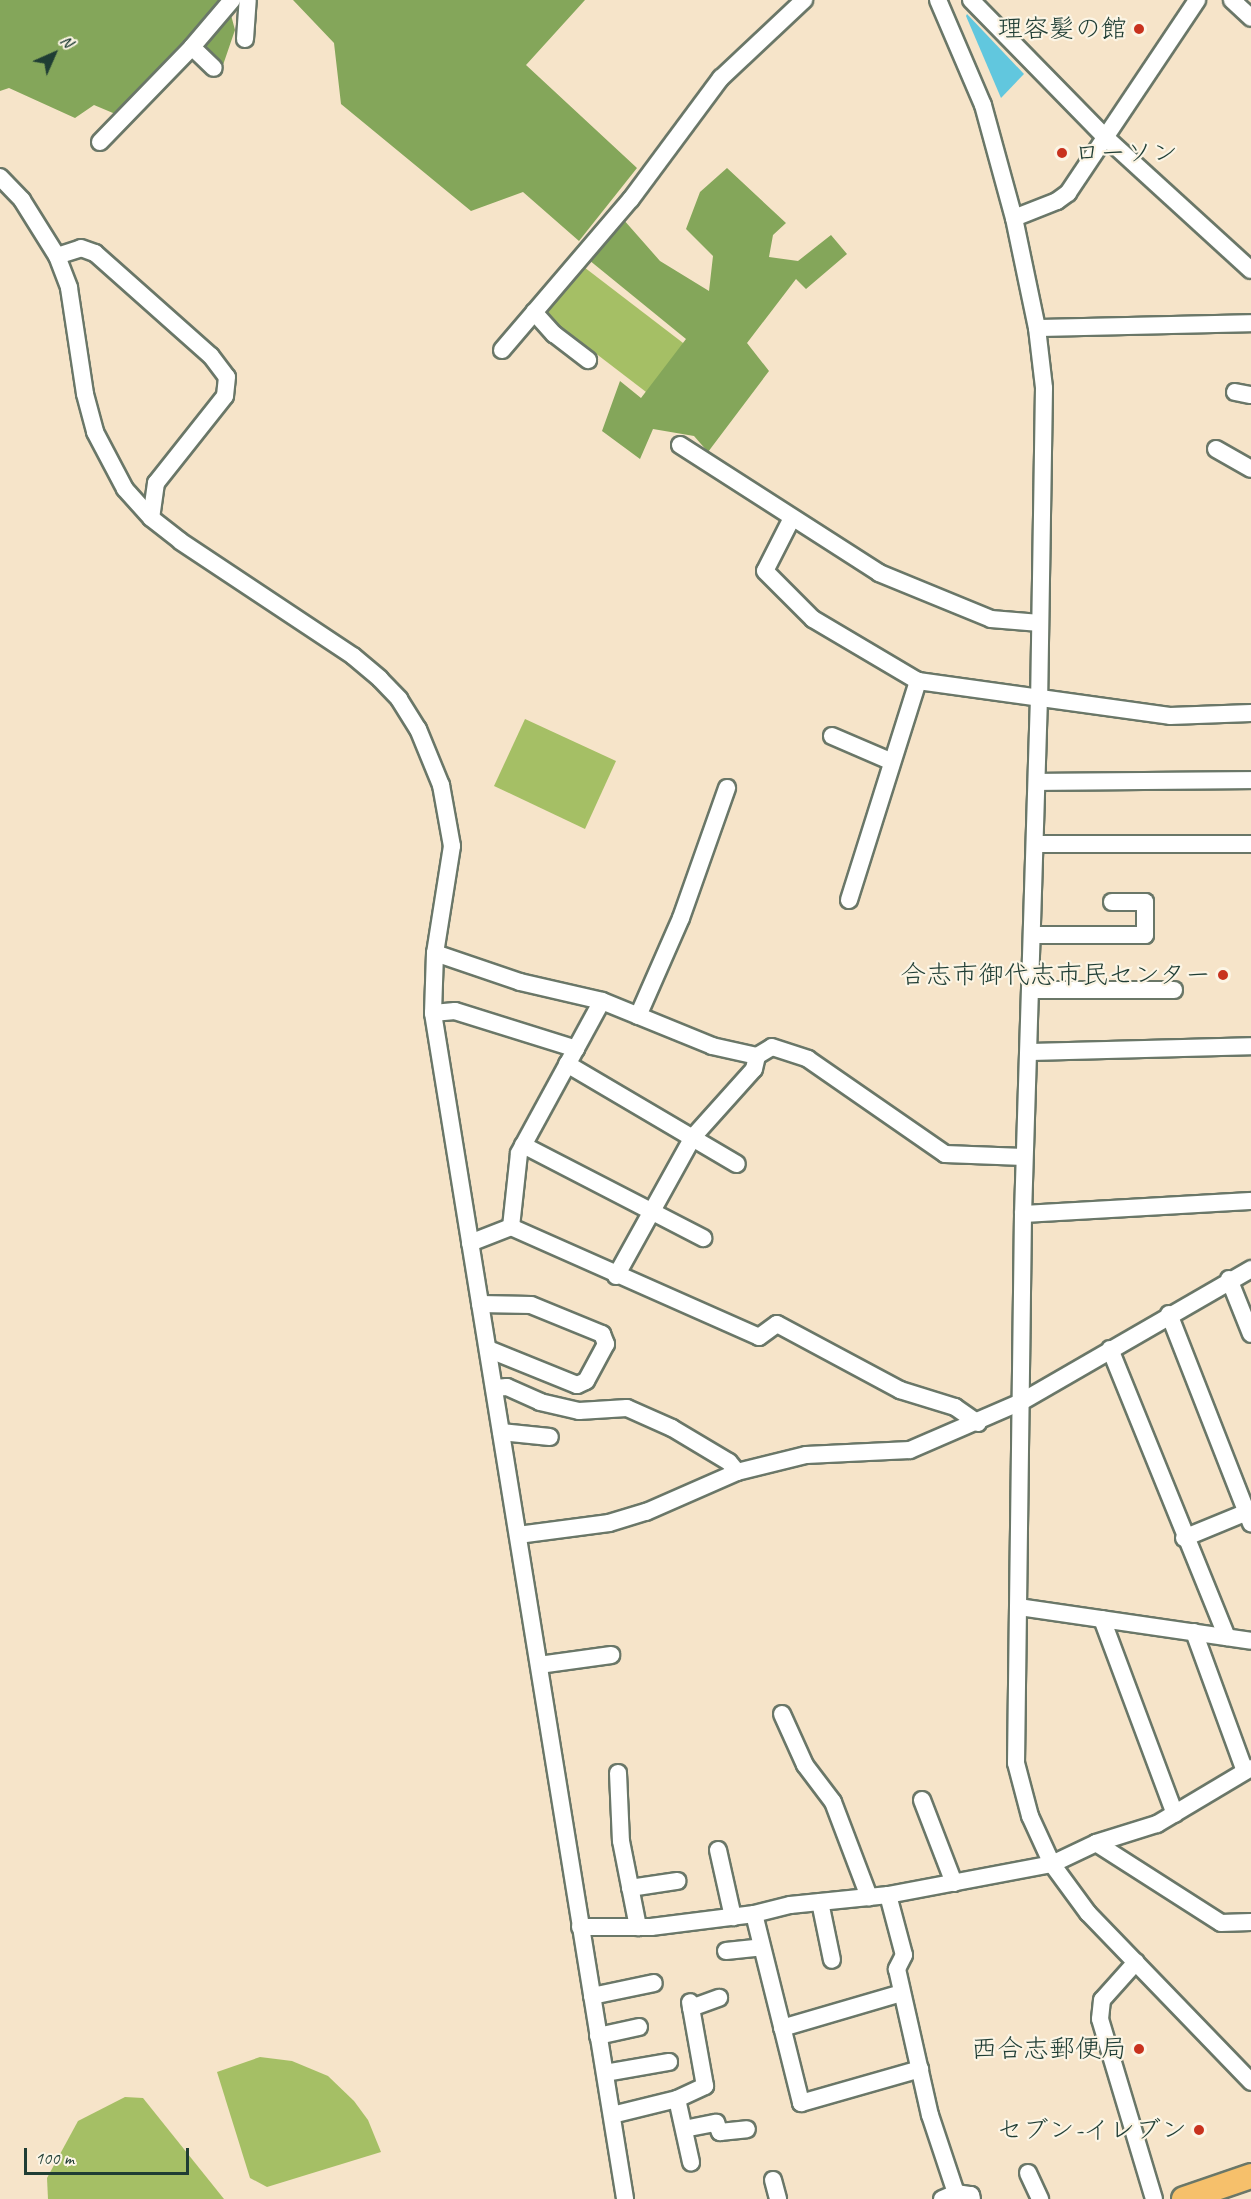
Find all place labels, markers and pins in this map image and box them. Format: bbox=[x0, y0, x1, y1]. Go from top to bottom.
place label: 理容髪の館 bbox=[997, 13, 1127, 45]
marker: 理容髪の館 bbox=[1132, 22, 1146, 36]
place label: ローソン bbox=[1074, 137, 1178, 169]
marker: ローソン bbox=[1055, 146, 1069, 160]
place label: 合志市御代志市民センター bbox=[899, 959, 1211, 991]
marker: 合志市御代志市民センター bbox=[1216, 968, 1230, 982]
place label: 西合志郵便局 bbox=[971, 2033, 1127, 2065]
marker: 西合志郵便局 bbox=[1132, 2042, 1146, 2056]
place label: セブン-イレブン bbox=[997, 2114, 1187, 2146]
marker: セブン-イレブン bbox=[1192, 2123, 1206, 2137]

